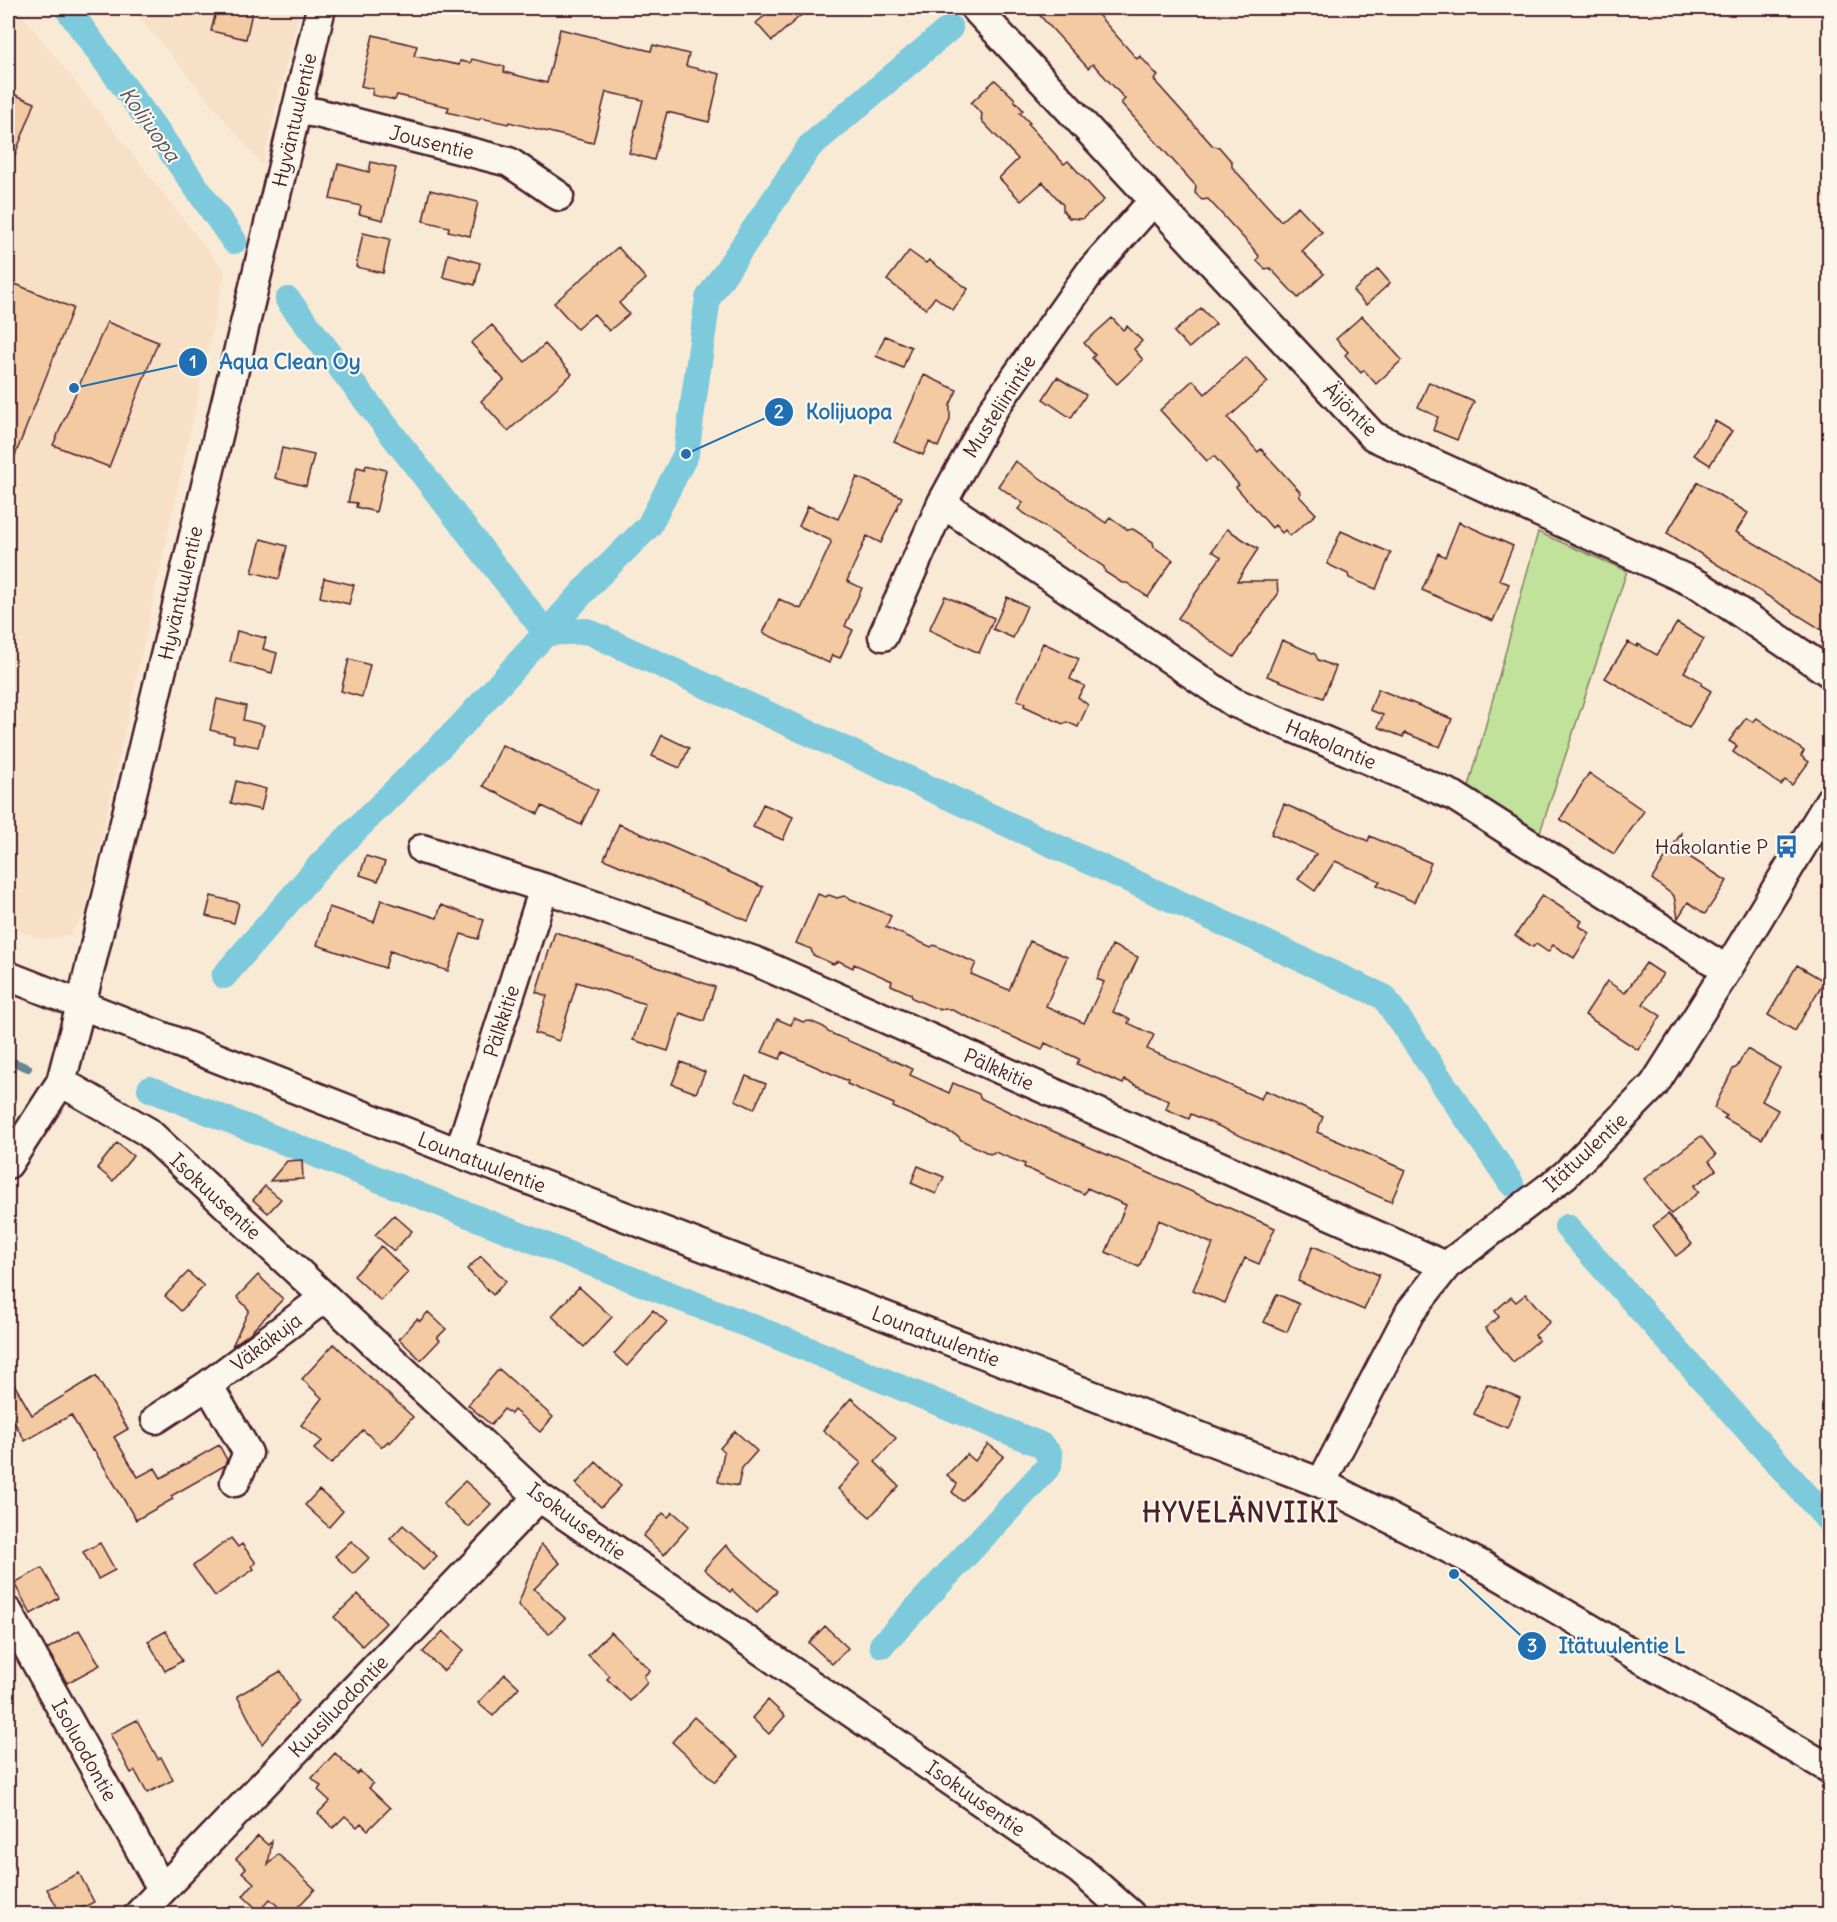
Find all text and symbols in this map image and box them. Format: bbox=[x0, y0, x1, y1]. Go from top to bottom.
street label: Hyväntuulentie bbox=[266, 51, 322, 189]
water label: Kolijuopa bbox=[114, 81, 187, 168]
street label: Jousentie bbox=[387, 119, 477, 165]
callout: Aqua Clean Oy bbox=[178, 343, 373, 382]
text: Aqua Clean Oy bbox=[219, 348, 361, 375]
text: 1 bbox=[189, 350, 197, 373]
street label: Musteliinintie bbox=[957, 350, 1041, 462]
street label: Äijöntie bbox=[1319, 377, 1383, 441]
callout: Kolijuopa bbox=[764, 392, 904, 431]
text: Kolijuopa bbox=[806, 398, 892, 425]
text: 2 bbox=[774, 400, 784, 423]
street label: Hyväntuulentie bbox=[152, 524, 208, 662]
street label: Hakolantie bbox=[1282, 714, 1380, 774]
bus stop icon: Hakolantie P bbox=[1773, 833, 1799, 859]
place label: Hakolantie P bbox=[1655, 834, 1768, 859]
street label: Pälkkitie bbox=[478, 982, 524, 1060]
street label: Pälkkitie bbox=[960, 1042, 1038, 1096]
street label: Itätuulentie bbox=[1538, 1107, 1632, 1197]
street label: Lounatuulentie bbox=[414, 1126, 550, 1198]
street label: Isokuusentie bbox=[165, 1147, 267, 1245]
street label: Lounatuulentie bbox=[868, 1300, 1004, 1372]
street label: Väkäkuja bbox=[226, 1307, 306, 1377]
street label: Isokuusentie bbox=[523, 1477, 631, 1565]
district label: HYVELÄNVIIKI bbox=[1142, 1495, 1340, 1529]
callout: Itätuulentie L bbox=[1517, 1627, 1698, 1666]
text: Itätuulentie L bbox=[1559, 1632, 1686, 1659]
text: 3 bbox=[1527, 1634, 1537, 1657]
street label: Kuusiluodontie bbox=[283, 1650, 393, 1762]
street label: Isoluodontie bbox=[47, 1695, 123, 1805]
street label: Isokuusentie bbox=[921, 1755, 1031, 1841]

